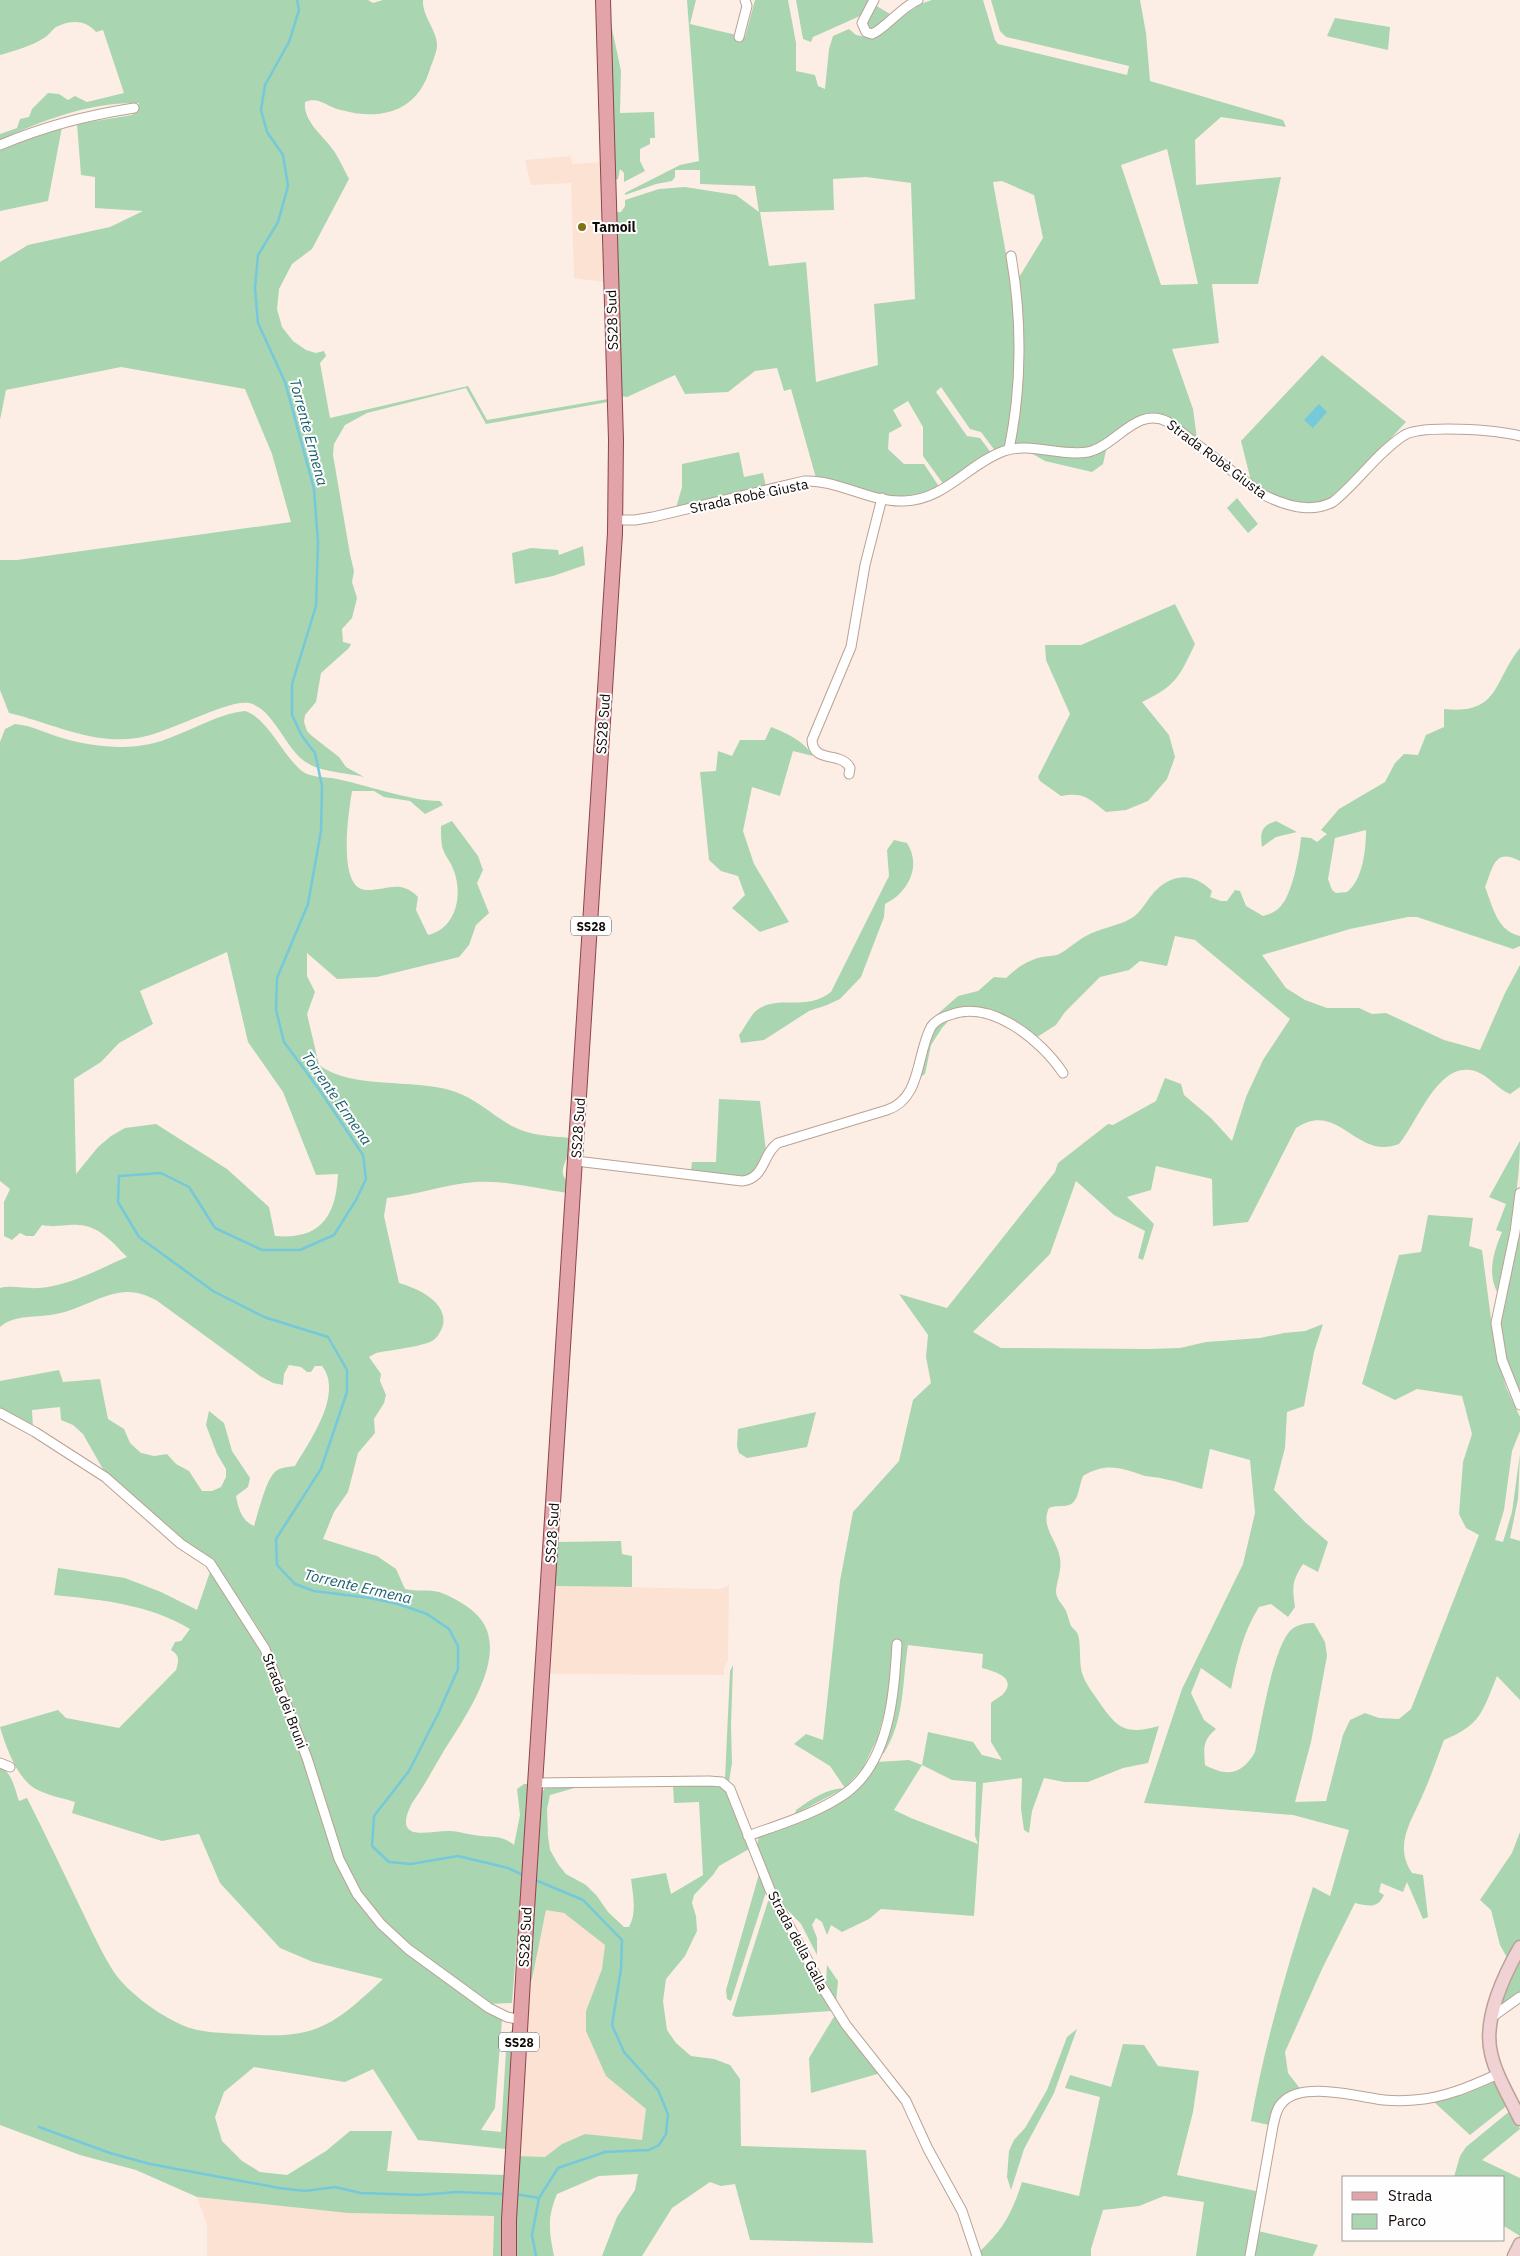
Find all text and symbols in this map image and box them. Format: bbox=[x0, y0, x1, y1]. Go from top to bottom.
place label: Tamoil bbox=[592, 218, 636, 236]
marker: Tamoil bbox=[576, 221, 588, 233]
street label: SS28 Sud bbox=[602, 289, 622, 351]
water label: Torrente Ermena bbox=[286, 376, 332, 488]
street label: Strada Robè Giusta bbox=[1163, 416, 1271, 503]
street label: Strada Robè Giusta bbox=[688, 475, 810, 517]
street label: SS28 Sud bbox=[592, 693, 614, 755]
road number: SS28 bbox=[571, 916, 611, 936]
water label: Torrente Ermena bbox=[298, 1047, 376, 1149]
street label: SS28 Sud bbox=[567, 1097, 589, 1159]
street label: SS28 Sud bbox=[541, 1502, 563, 1564]
water label: Torrente Ermena bbox=[302, 1564, 414, 1608]
street label: Strada dei Bruni bbox=[259, 1651, 311, 1751]
street label: Strada della Galla bbox=[764, 1888, 832, 1995]
street label: SS28 Sud bbox=[514, 1906, 536, 1968]
road number: SS28 bbox=[499, 2032, 539, 2052]
legend bbox=[1342, 2176, 1505, 2241]
text: Strada bbox=[1388, 2186, 1432, 2205]
text: Parco bbox=[1388, 2211, 1426, 2230]

